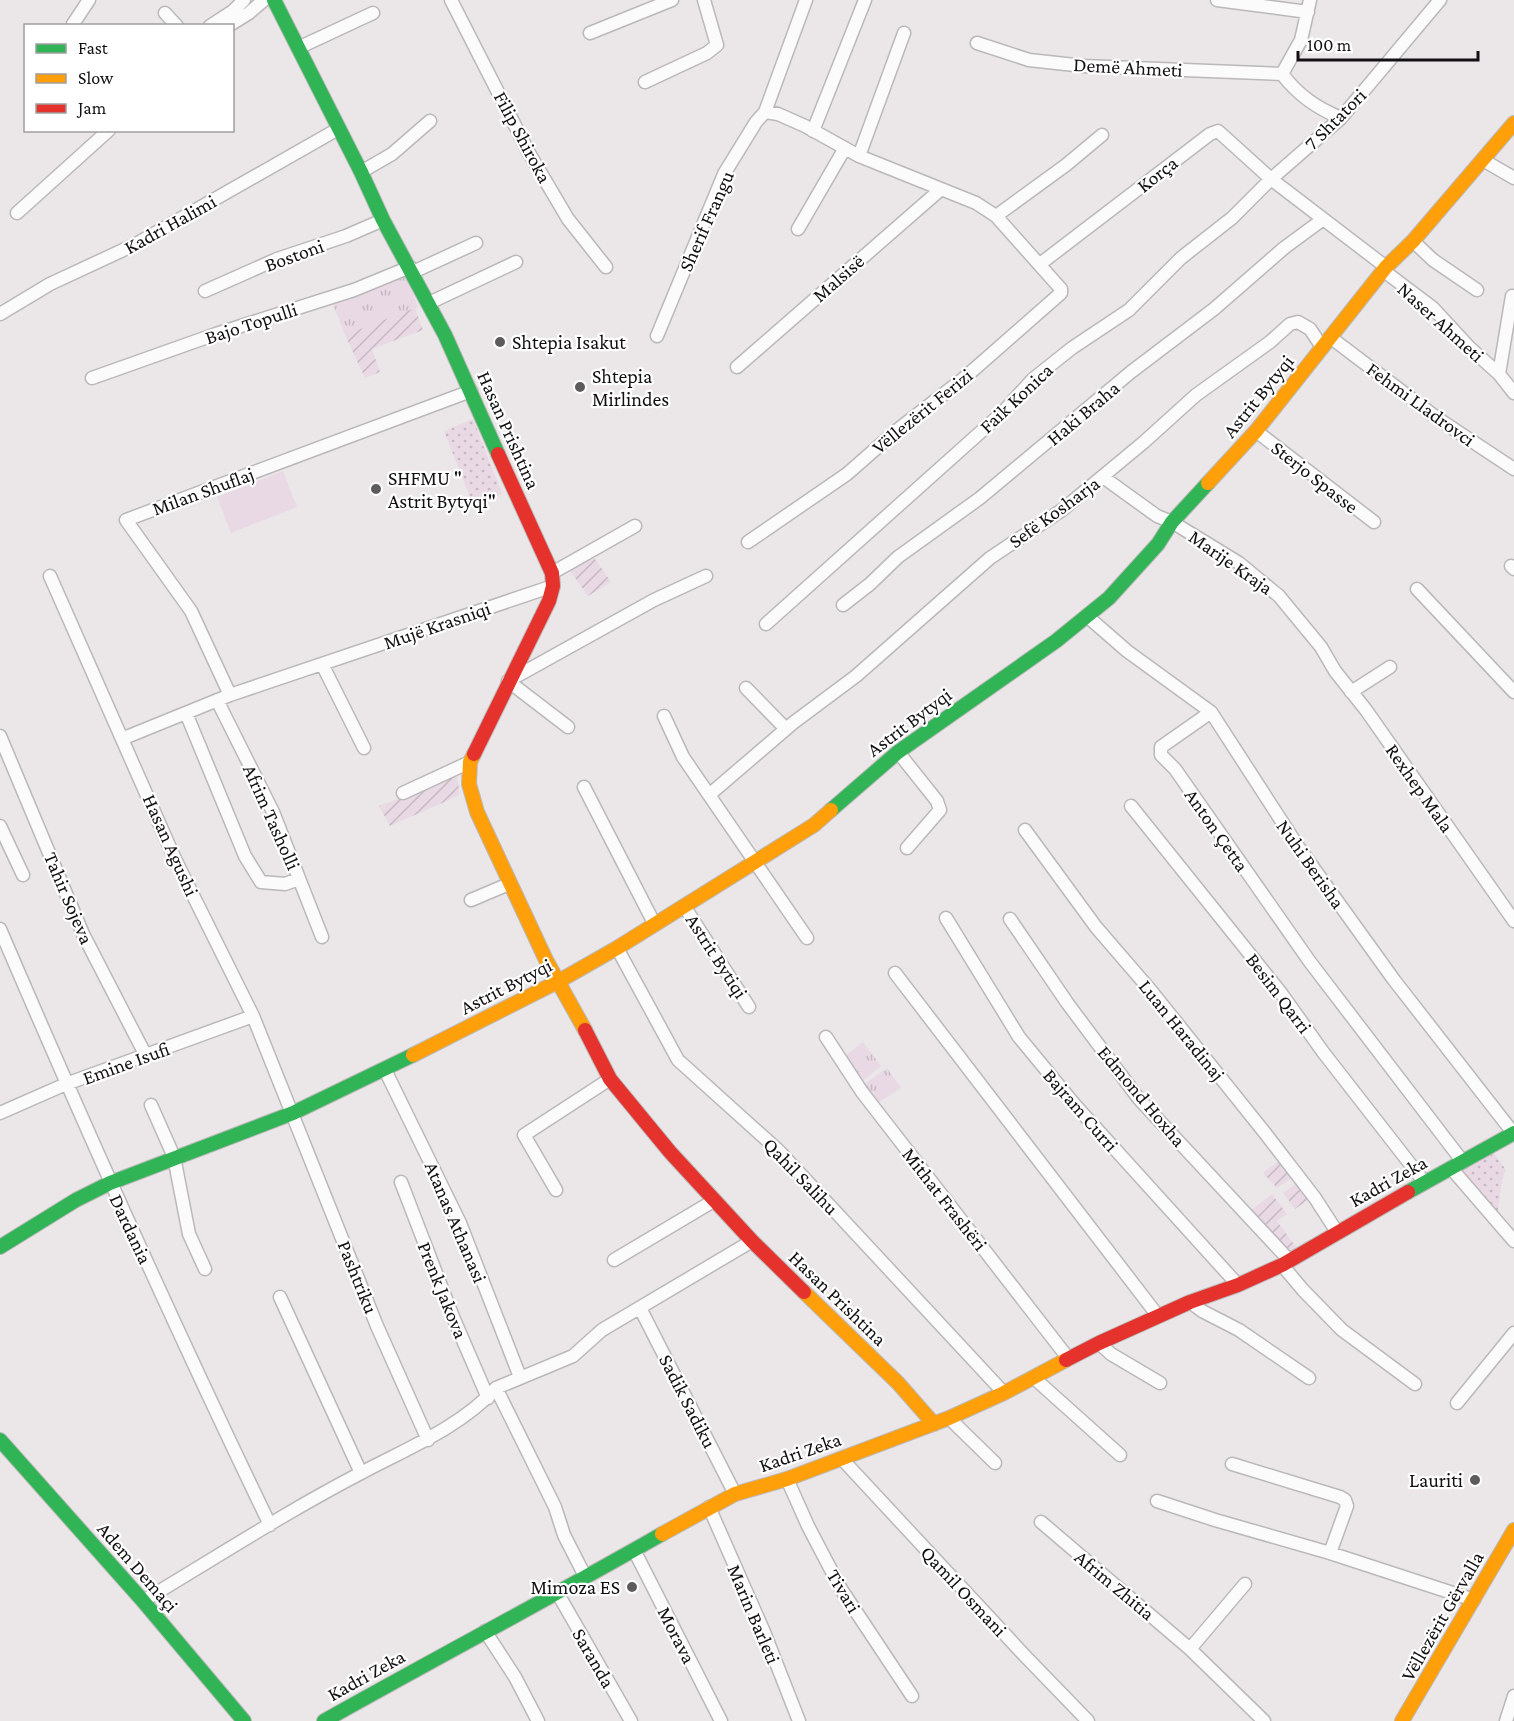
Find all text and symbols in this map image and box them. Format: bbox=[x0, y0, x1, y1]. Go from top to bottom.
legend bbox=[24, 24, 234, 132]
scale bar bbox=[1298, 24, 1478, 62]
text: 100 m bbox=[1307, 35, 1352, 55]
text: Fast bbox=[78, 38, 109, 58]
street label: Demë Ahmeti bbox=[1073, 53, 1183, 81]
text: Slow bbox=[78, 68, 114, 88]
street label: 7 Shtatori bbox=[1300, 84, 1370, 154]
street label: Filip Shiroka bbox=[489, 88, 556, 187]
text: Jam bbox=[76, 98, 107, 118]
street label: Korça bbox=[1132, 151, 1182, 197]
street label: Sherif Frangu bbox=[674, 167, 739, 275]
street label: Kadri Halimi bbox=[120, 190, 220, 258]
street label: Bostoni bbox=[262, 234, 326, 276]
street label: Malsisë bbox=[808, 250, 868, 306]
street label: Naser Ahmeti bbox=[1393, 277, 1489, 367]
street label: Bajo Topulli bbox=[202, 298, 300, 349]
place label: Shtepia Isakut bbox=[512, 331, 626, 354]
marker: Shtepia Isakut bbox=[493, 335, 507, 349]
street label: Astrit Bytyqi bbox=[1218, 350, 1299, 442]
street label: Fehmi Lladrovci bbox=[1363, 357, 1479, 451]
street label: Faik Konica bbox=[975, 359, 1057, 437]
street label: Vëllezërit Ferizi bbox=[867, 364, 977, 458]
place label: Shtepia Mirlindes bbox=[592, 365, 669, 410]
street label: Hasan Prishtina bbox=[473, 368, 545, 492]
street label: Haki Braha bbox=[1042, 376, 1124, 450]
marker: Shtepia Mirlindes bbox=[573, 380, 587, 394]
street label: Sterjo Spasse bbox=[1267, 436, 1363, 519]
street label: Milan Shuflaj bbox=[149, 462, 257, 520]
place label: SHFMU " Astrit Bytyqi" bbox=[388, 467, 496, 513]
street label: Sefë Kosharja bbox=[1004, 472, 1104, 553]
marker: SHFMU " Astrit Bytyqi" bbox=[369, 482, 383, 496]
street label: Marije Kraja bbox=[1184, 525, 1277, 600]
street label: Mujë Krasniqi bbox=[381, 596, 494, 654]
street label: Astrit Bytyqi bbox=[863, 683, 956, 762]
street label: Rexhep Mala bbox=[1381, 740, 1459, 837]
street label: Afrim Tasholli bbox=[239, 761, 305, 873]
street label: Anton Çetta bbox=[1180, 784, 1254, 876]
street label: Hasan Agushi bbox=[138, 791, 203, 900]
street label: Nuhi Berisha bbox=[1272, 815, 1350, 913]
street label: Tahir Sojeva bbox=[39, 849, 98, 948]
street label: Astrit Bytiqi bbox=[681, 910, 752, 1003]
street label: Besim Qarri bbox=[1242, 949, 1316, 1037]
street label: Astrit Bytyqi bbox=[457, 954, 556, 1019]
street label: Luan Haradinaj bbox=[1134, 975, 1229, 1085]
street label: Emine Isufi bbox=[80, 1037, 173, 1089]
street label: Edmond Hoxha bbox=[1094, 1041, 1190, 1151]
street label: Bajram Curri bbox=[1038, 1064, 1123, 1157]
street label: Qahil Salihu bbox=[759, 1133, 843, 1219]
street label: Mithat Frashëri bbox=[898, 1143, 992, 1255]
street label: Kadri Zeka bbox=[1345, 1151, 1431, 1211]
street label: Atanas Athanasi bbox=[421, 1158, 491, 1286]
street label: Dardania bbox=[105, 1191, 157, 1267]
street label: Pashtriku bbox=[333, 1237, 383, 1317]
street label: Prenk Jakova bbox=[413, 1238, 472, 1342]
street label: Hasan Prishtina bbox=[785, 1246, 891, 1350]
street label: Sadik Sadiku bbox=[655, 1351, 721, 1452]
street label: Kadri Zeka bbox=[756, 1428, 844, 1476]
place label: Lauriti bbox=[1409, 1469, 1463, 1491]
marker: Lauriti bbox=[1468, 1473, 1482, 1487]
street label: Adem Demaçi bbox=[92, 1518, 183, 1617]
street label: Qamil Osmani bbox=[917, 1541, 1011, 1641]
street label: Afrim Zhitia bbox=[1071, 1545, 1159, 1625]
street label: Vëllezërit Gërvalla bbox=[1396, 1548, 1488, 1684]
street label: Marin Barleti bbox=[723, 1561, 785, 1667]
street label: Tivari bbox=[823, 1565, 865, 1617]
place label: Mimoza ES bbox=[530, 1576, 620, 1598]
marker: Mimoza ES bbox=[625, 1580, 639, 1594]
street label: Morava bbox=[653, 1603, 701, 1667]
street label: Saranda bbox=[568, 1624, 620, 1692]
street label: Kadri Zeka bbox=[323, 1645, 409, 1705]

